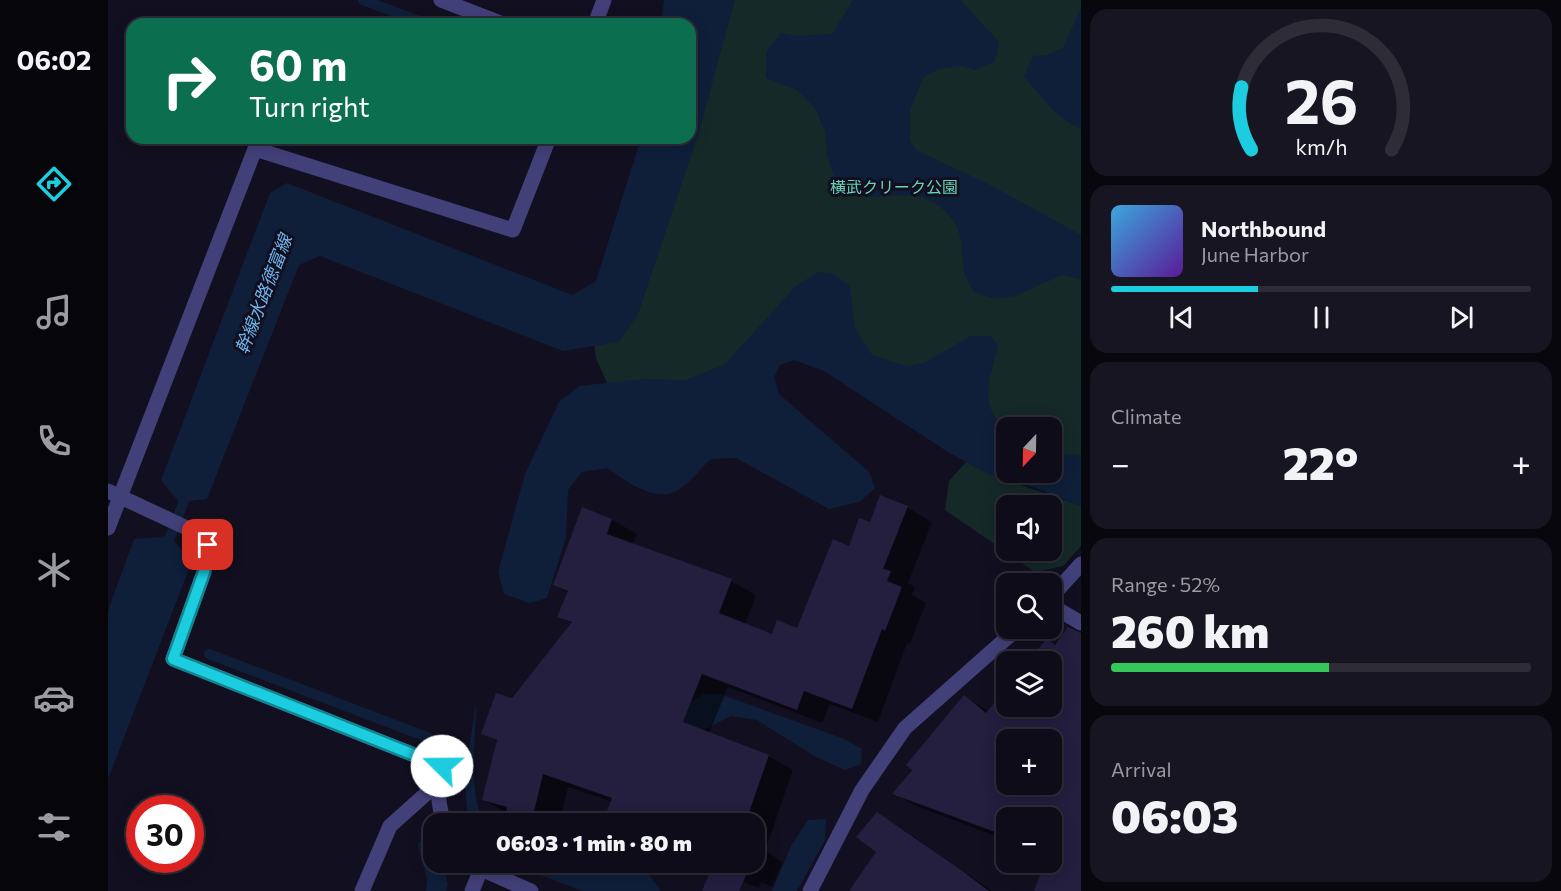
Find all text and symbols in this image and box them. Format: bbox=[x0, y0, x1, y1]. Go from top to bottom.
text: 60 m bbox=[249, 38, 348, 90]
icon: right bbox=[150, 42, 228, 120]
text: 06:02 bbox=[17, 43, 91, 76]
text: 26 bbox=[1284, 61, 1358, 137]
text: Turn right bbox=[249, 90, 369, 123]
text: km/h bbox=[1295, 133, 1347, 159]
icon: directions bbox=[33, 163, 75, 205]
park label: 横武クリーク公園 bbox=[830, 177, 958, 196]
text: Northbound bbox=[1201, 215, 1326, 242]
water label: 幹線水路徳富線 bbox=[230, 229, 297, 357]
text: June Harbor bbox=[1201, 242, 1309, 266]
icon: music bbox=[33, 291, 75, 333]
icon: previous bbox=[1165, 301, 1198, 334]
icon: pause bbox=[1305, 301, 1338, 334]
icon: next bbox=[1445, 301, 1478, 334]
text: Climate bbox=[1111, 404, 1181, 428]
north arrow bbox=[996, 417, 1062, 483]
map controls bbox=[996, 417, 1062, 873]
icon: phone bbox=[33, 420, 75, 462]
text: 22° bbox=[1283, 434, 1359, 489]
text: − bbox=[1111, 442, 1130, 483]
text: + bbox=[1512, 442, 1531, 483]
button: sound bbox=[996, 495, 1062, 561]
pin bbox=[182, 519, 233, 570]
icon: arrive bbox=[191, 528, 224, 561]
icon: climate bbox=[33, 549, 75, 591]
text: Range · 52% bbox=[1111, 572, 1220, 596]
button: search bbox=[996, 573, 1062, 639]
text: 260 km bbox=[1111, 602, 1269, 657]
button: layers bbox=[996, 651, 1062, 717]
icon: car bbox=[33, 677, 75, 719]
button: + bbox=[996, 729, 1062, 795]
position arrow bbox=[410, 734, 474, 798]
text: Arrival bbox=[1111, 757, 1172, 781]
text: 06:03 bbox=[1111, 787, 1238, 842]
speed limit sign: 30 bbox=[126, 795, 204, 873]
icon: filters bbox=[33, 806, 75, 848]
button: − bbox=[996, 807, 1062, 873]
text: 06:03 · 1 min · 80 m bbox=[496, 829, 692, 856]

